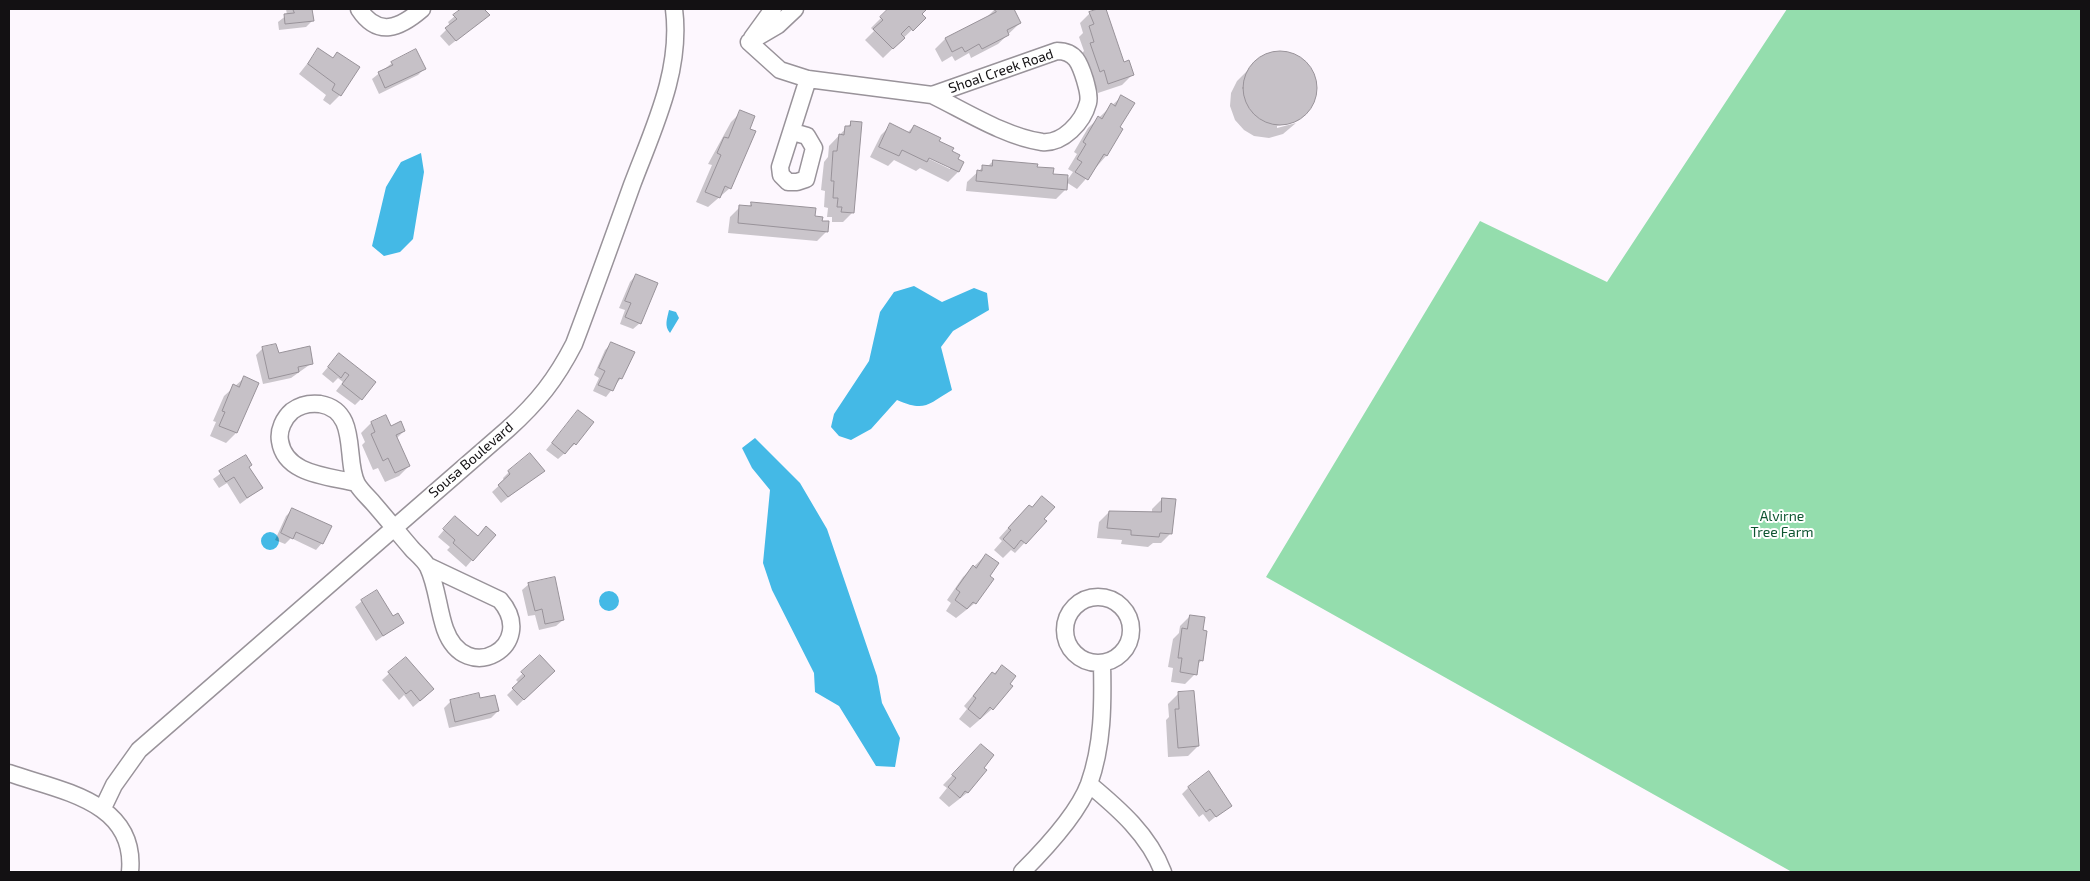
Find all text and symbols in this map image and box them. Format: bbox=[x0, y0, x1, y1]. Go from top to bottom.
street label: Shoal Creek Road bbox=[946, 45, 1056, 97]
street label: Sousa Boulevard bbox=[425, 419, 517, 501]
park label: Alvirne Tree Farm bbox=[1750, 508, 1814, 540]

